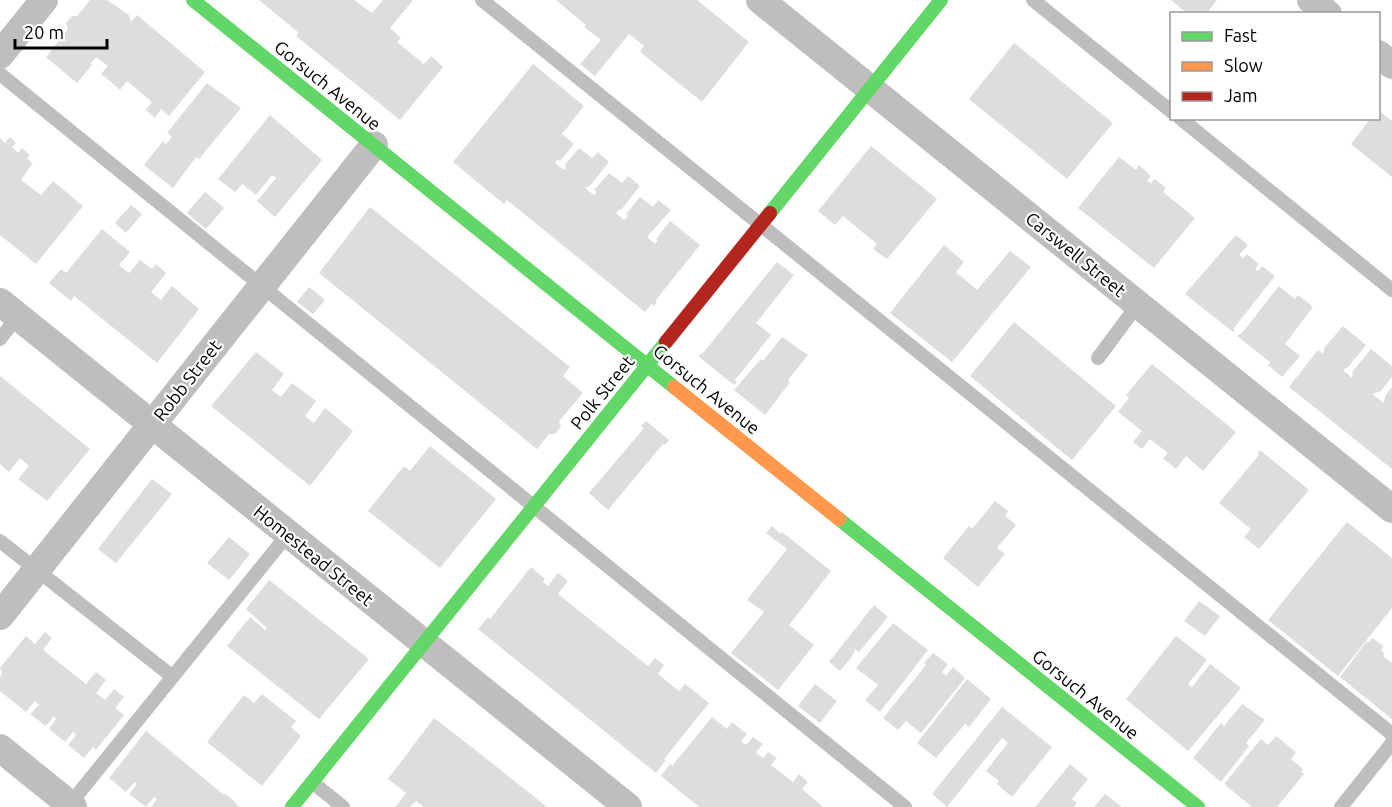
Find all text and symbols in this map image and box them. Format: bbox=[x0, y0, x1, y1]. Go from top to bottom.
scale bar bbox=[15, 12, 106, 50]
legend bbox=[1170, 12, 1380, 120]
text: 20 m bbox=[24, 22, 64, 42]
text: Fast bbox=[1224, 25, 1257, 45]
street label: Gorsuch Avenue bbox=[271, 36, 385, 134]
text: Slow bbox=[1224, 55, 1263, 75]
text: Jam bbox=[1224, 85, 1258, 105]
street label: Carswell Street bbox=[1022, 208, 1130, 300]
street label: Robb Street bbox=[149, 336, 225, 424]
street label: Gorsuch Avenue bbox=[650, 340, 764, 438]
street label: Polk Street bbox=[566, 351, 638, 433]
street label: Homestead Street bbox=[250, 501, 378, 609]
street label: Gorsuch Avenue bbox=[1029, 645, 1143, 743]

